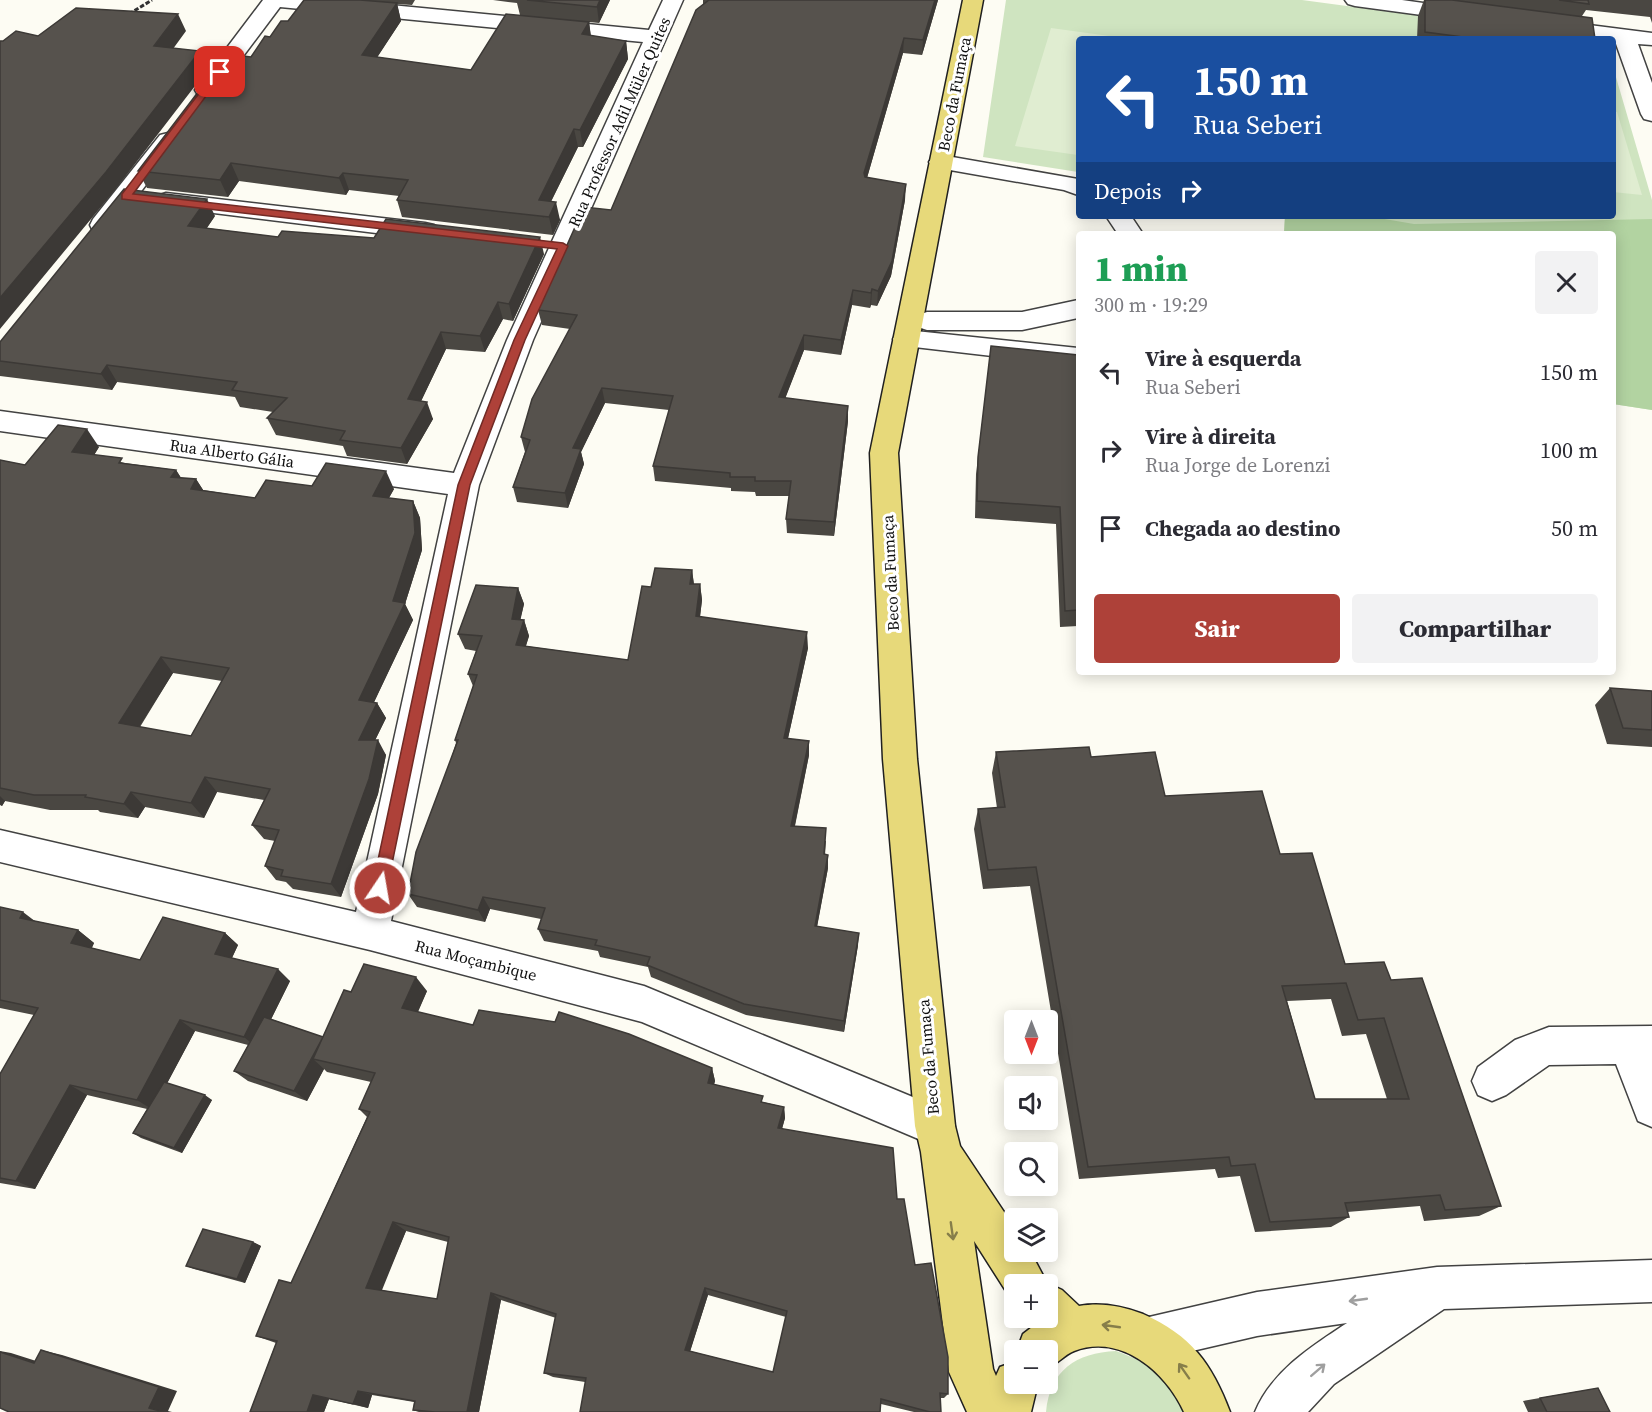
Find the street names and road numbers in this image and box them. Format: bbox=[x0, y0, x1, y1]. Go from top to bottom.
street label: Rua Professor Adil Müler Quites bbox=[563, 13, 675, 231]
street label: Beco da Fumaça bbox=[932, 34, 976, 153]
street label: Rua Alberto Gália bbox=[168, 433, 297, 473]
street label: Beco da Fumaça bbox=[876, 514, 904, 632]
street label: Rua Moçambique bbox=[413, 934, 539, 986]
street label: Beco da Fumaça bbox=[912, 997, 944, 1116]

